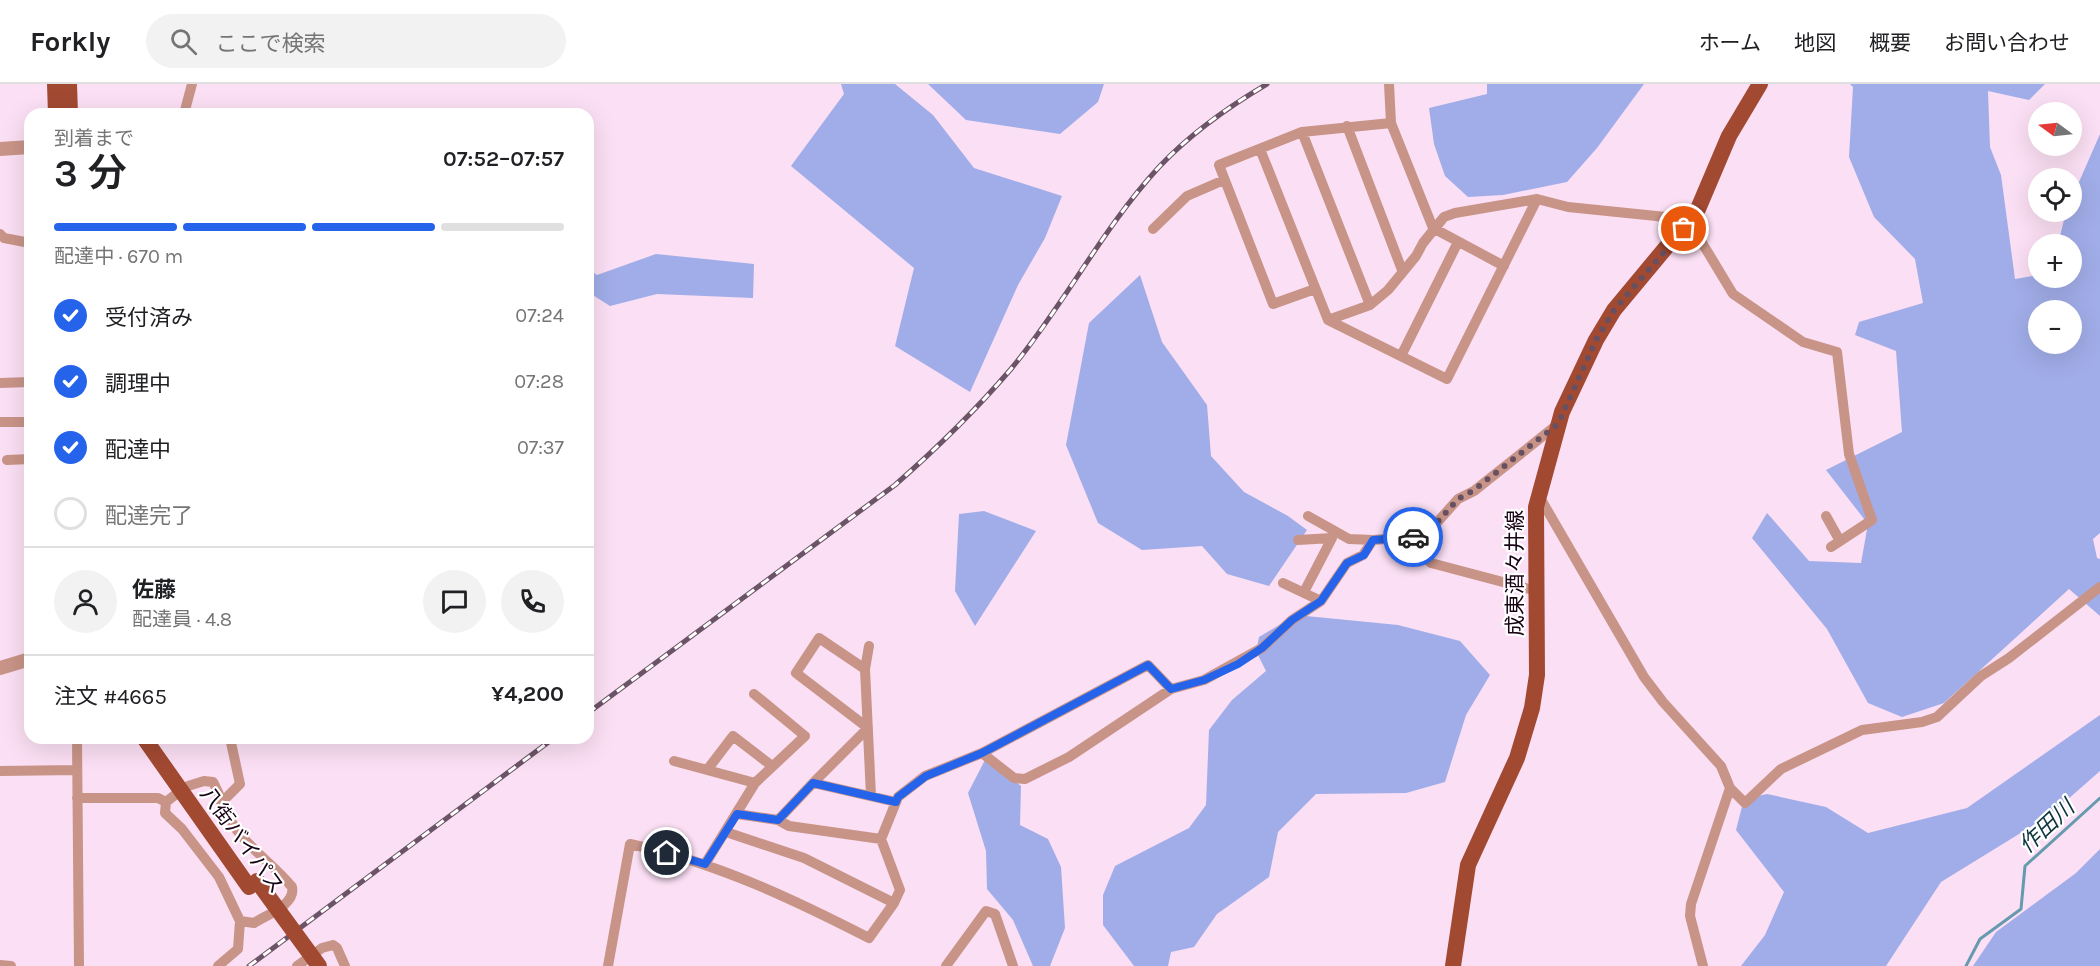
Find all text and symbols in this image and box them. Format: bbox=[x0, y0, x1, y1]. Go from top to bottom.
search box bbox=[146, 14, 566, 68]
text: Forkly bbox=[30, 25, 110, 58]
icon: search bbox=[167, 25, 200, 58]
text: ここで検索 bbox=[215, 31, 325, 57]
text: ホーム bbox=[1699, 31, 1761, 55]
text: 地図 bbox=[1794, 31, 1836, 55]
text: 概要 bbox=[1869, 31, 1911, 55]
text: お問い合わせ bbox=[1944, 31, 2070, 55]
north arrow bbox=[2028, 102, 2082, 156]
map controls bbox=[2028, 102, 2082, 354]
text: 到着まで bbox=[54, 127, 134, 150]
text: 07:52–07:57 bbox=[443, 146, 564, 172]
text: 3 分 bbox=[54, 150, 127, 196]
button: locate bbox=[2028, 168, 2082, 222]
pin bbox=[1658, 203, 1709, 254]
icon: bag bbox=[1667, 212, 1700, 245]
button: + bbox=[2028, 234, 2082, 288]
text: 配達中 · 670 m bbox=[54, 245, 183, 268]
icon: check bbox=[54, 299, 87, 332]
button: − bbox=[2028, 300, 2082, 354]
text: 07:24 bbox=[515, 304, 564, 327]
text: 受付済み bbox=[105, 305, 193, 331]
icon: check bbox=[54, 365, 87, 398]
text: 07:28 bbox=[514, 370, 564, 393]
text: 調理中 bbox=[105, 371, 171, 397]
icon: check bbox=[54, 431, 87, 464]
text: 07:37 bbox=[517, 436, 564, 459]
text: 配達中 bbox=[105, 437, 171, 463]
text: 配達完了 bbox=[105, 503, 193, 529]
courier bbox=[1383, 507, 1443, 567]
street label: 成東酒々井線 bbox=[1503, 510, 1527, 636]
icon: car bbox=[1397, 521, 1430, 554]
button: person bbox=[54, 570, 117, 633]
button: chat bbox=[423, 570, 486, 633]
button: phone bbox=[501, 570, 564, 633]
text: 佐藤 bbox=[132, 577, 176, 603]
text: 配達員 · 4.8 bbox=[132, 608, 232, 631]
text: ¥4,200 bbox=[491, 681, 564, 707]
text: 注文 #4665 bbox=[54, 684, 167, 710]
street label: 八街バイパス bbox=[195, 782, 289, 898]
water label: 作田川 bbox=[2014, 793, 2081, 859]
pin bbox=[641, 827, 692, 878]
icon: home bbox=[650, 836, 683, 869]

